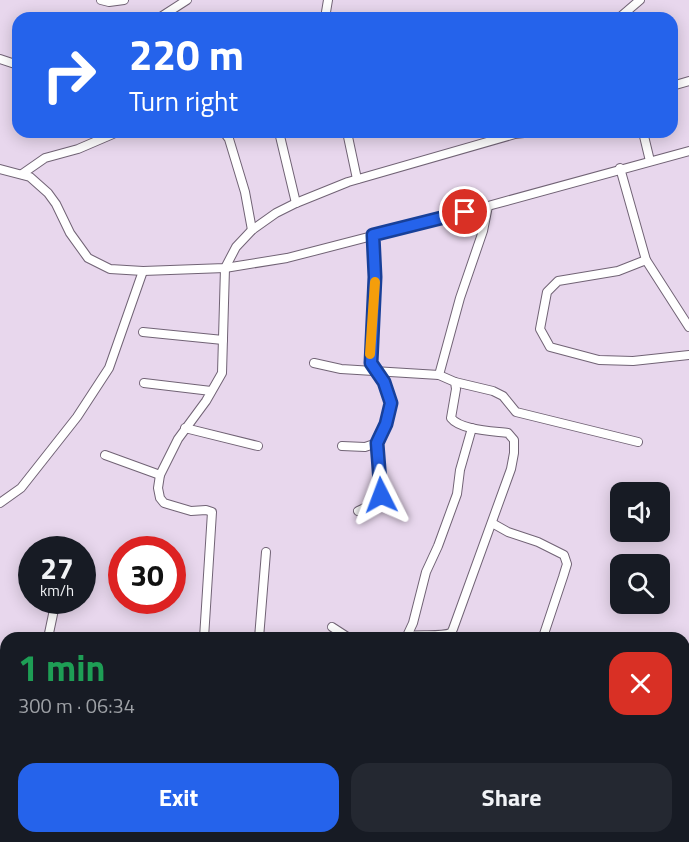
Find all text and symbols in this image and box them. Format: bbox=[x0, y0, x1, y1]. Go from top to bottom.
text: 220 m bbox=[129, 22, 244, 86]
icon: right bbox=[30, 36, 108, 114]
text: Turn right bbox=[129, 80, 238, 121]
pin bbox=[439, 186, 490, 237]
icon: arrive bbox=[448, 195, 481, 228]
position arrow bbox=[349, 463, 413, 527]
map controls bbox=[610, 482, 670, 614]
button: sound bbox=[610, 482, 670, 542]
speed limit sign: 30 bbox=[108, 536, 186, 614]
text: 27 bbox=[40, 545, 74, 591]
button: search bbox=[610, 554, 670, 614]
text: km/h bbox=[40, 579, 74, 602]
text: 1 min bbox=[18, 640, 105, 695]
button: close bbox=[609, 652, 672, 715]
text: 300 m · 06:34 bbox=[18, 690, 135, 721]
button: Exit bbox=[18, 763, 339, 832]
button: Share bbox=[351, 763, 672, 832]

